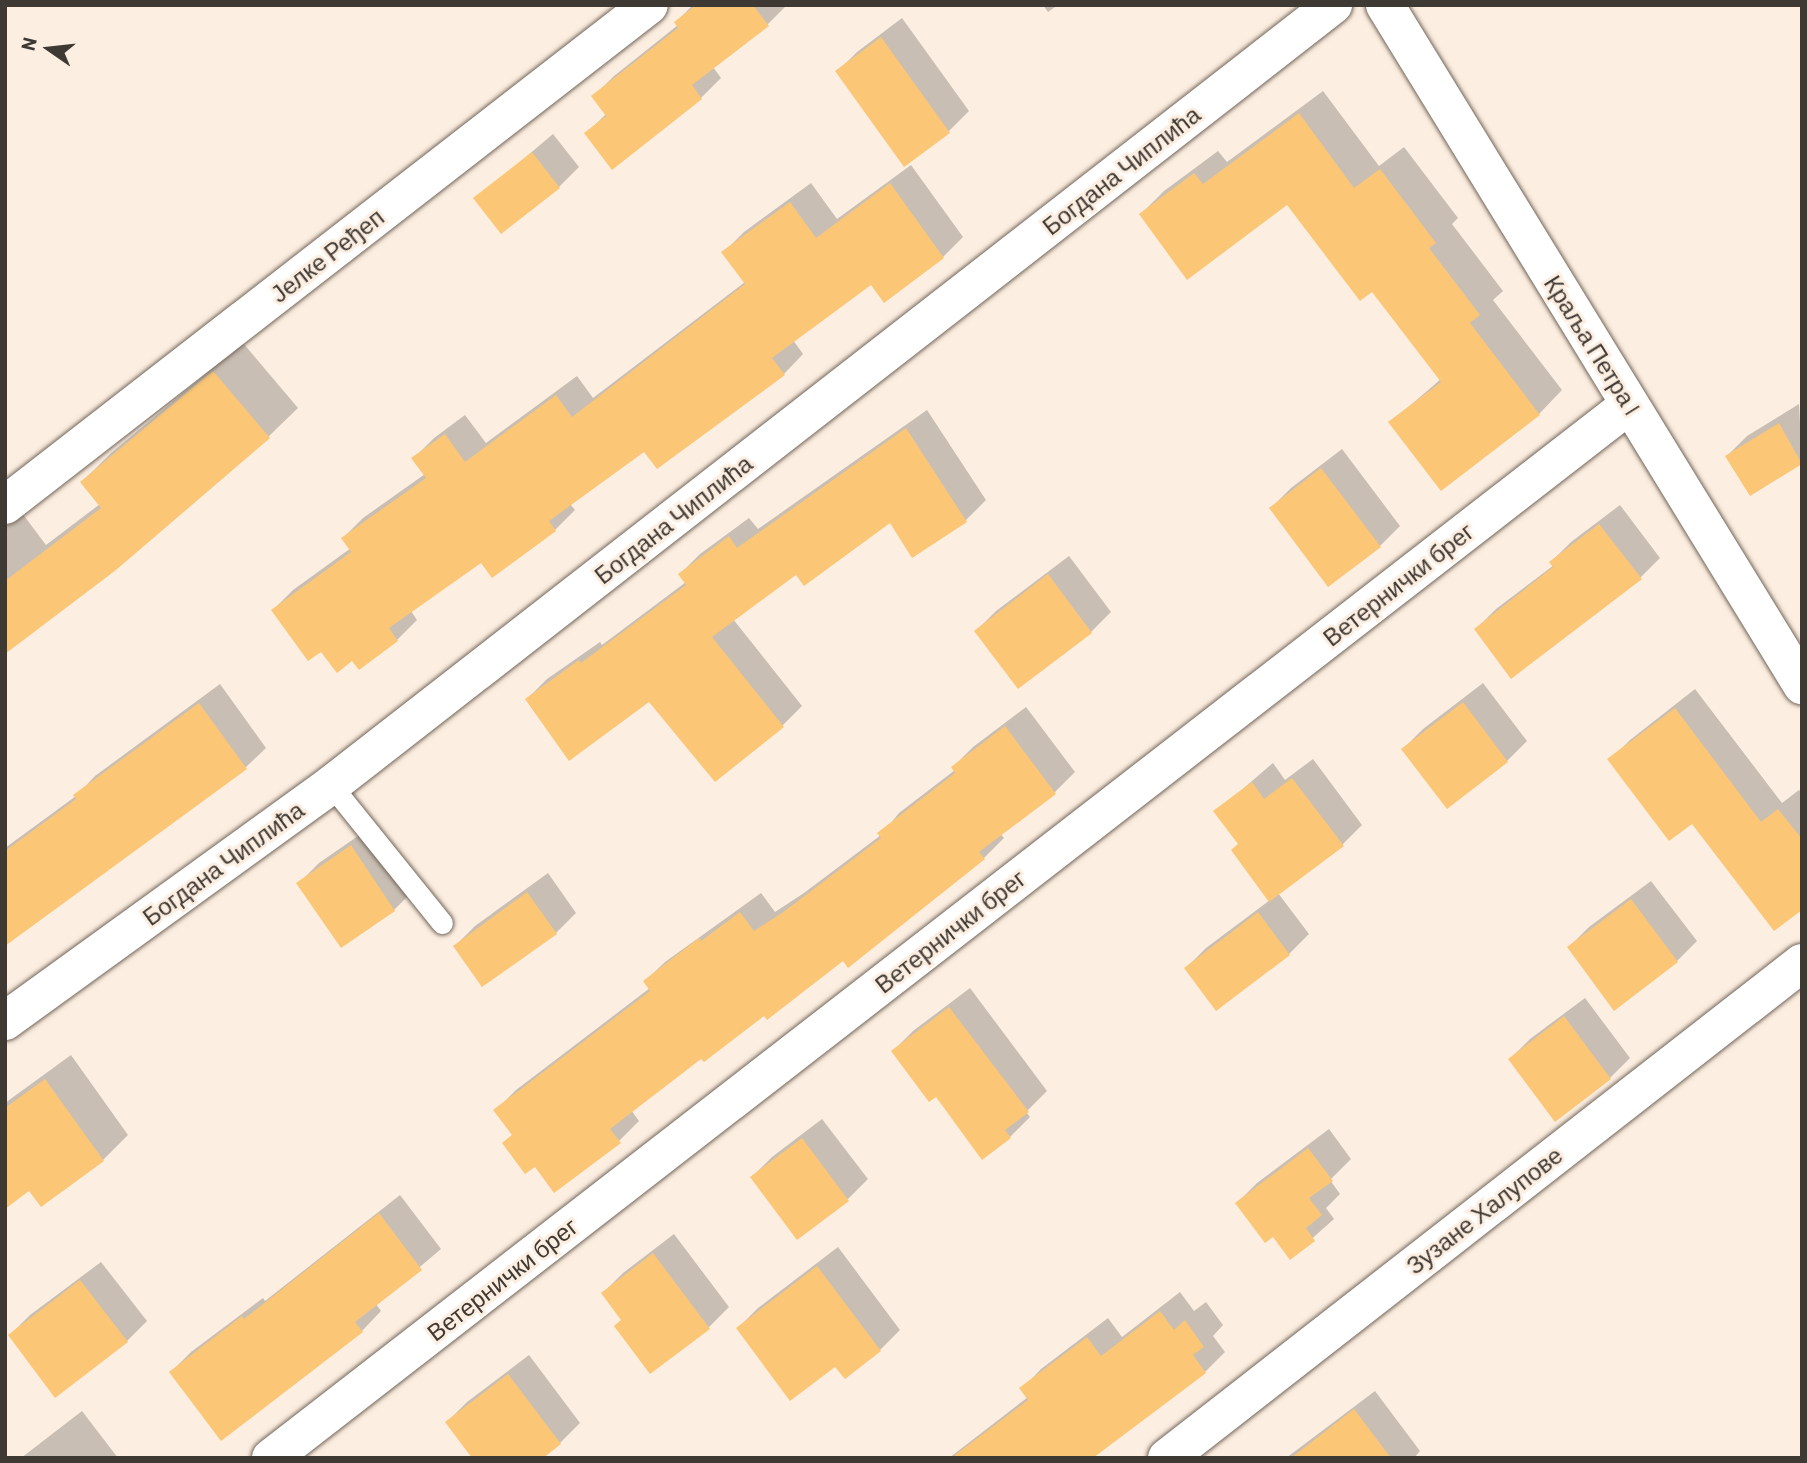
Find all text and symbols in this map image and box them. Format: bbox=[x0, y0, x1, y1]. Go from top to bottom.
north arrow bbox=[14, 14, 84, 84]
text: N bbox=[15, 35, 41, 53]
street label: Богдана Чиплића bbox=[1036, 100, 1206, 240]
street label: Јелке Ређеп bbox=[265, 202, 389, 308]
street label: Краља Петра I bbox=[1539, 270, 1647, 420]
street label: Богдана Чиплића bbox=[588, 449, 758, 589]
street label: Ветернички брег bbox=[1317, 516, 1479, 652]
street label: Богдана Чиплића bbox=[137, 795, 309, 931]
street label: Ветернички брег bbox=[869, 863, 1031, 999]
street label: Зузане Халупове bbox=[1400, 1140, 1568, 1280]
street label: Ветернички брег bbox=[421, 1211, 583, 1347]

